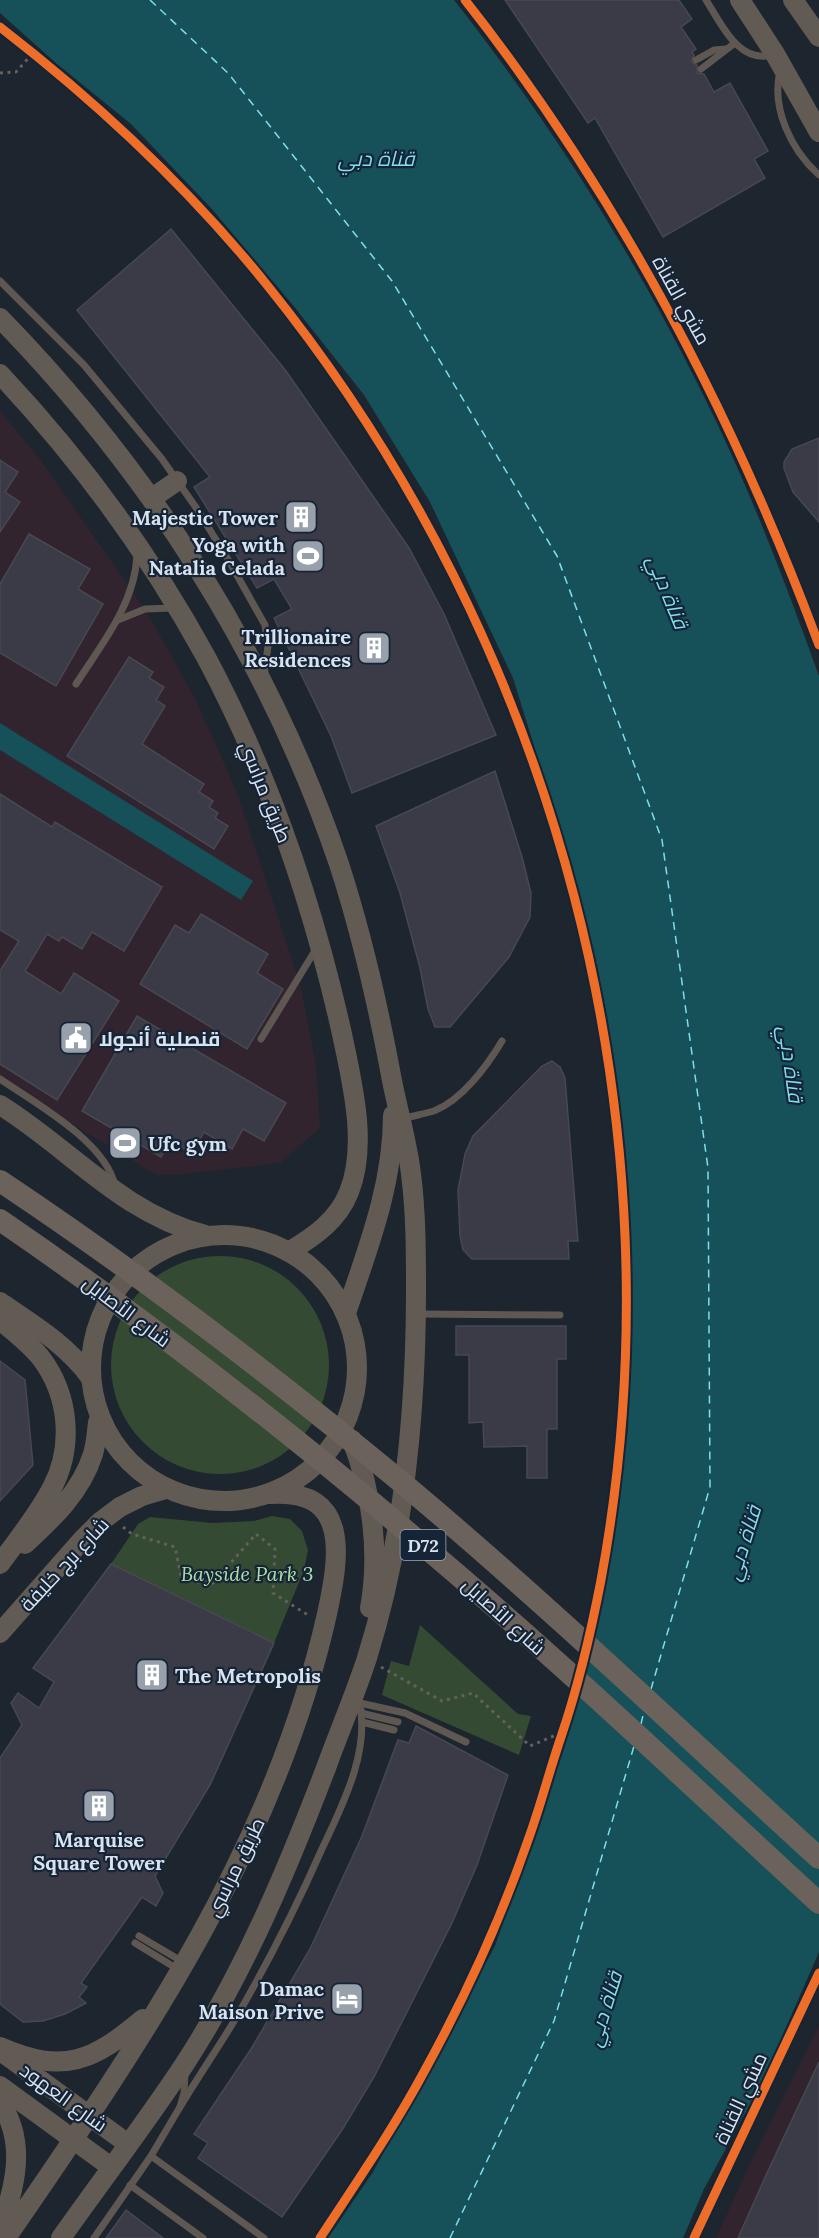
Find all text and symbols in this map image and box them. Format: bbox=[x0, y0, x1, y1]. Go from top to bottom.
water label: قناة دبي bbox=[337, 145, 416, 176]
street label: مشي القناة bbox=[645, 251, 717, 350]
building icon: Majestic Tower bbox=[283, 499, 319, 535]
place label: Majestic Tower bbox=[132, 505, 278, 530]
place label: Yoga with Natalia Celada bbox=[149, 532, 286, 580]
sports icon: Yoga with Natalia Celada bbox=[290, 538, 326, 574]
water label: قناة دبي bbox=[637, 551, 695, 636]
place label: Trillionaire Residences bbox=[242, 624, 351, 672]
building icon: Trillionaire Residences bbox=[356, 630, 392, 666]
street label: طريق مراسي bbox=[231, 737, 298, 848]
public building icon: قنصلية أنجولا bbox=[58, 1020, 94, 1056]
water label: قناة دبي bbox=[768, 1024, 810, 1106]
place label: قنصلية أنجولا bbox=[99, 1025, 220, 1051]
sports icon: Ufc gym bbox=[107, 1125, 143, 1161]
place label: Ufc gym bbox=[148, 1131, 227, 1156]
street label: شارع الأصايل bbox=[77, 1270, 176, 1354]
water label: قناة دبي bbox=[719, 1501, 771, 1585]
street label: شارع برج خليفة bbox=[14, 1512, 115, 1618]
road number: D72 bbox=[400, 1530, 446, 1560]
park label: Bayside Park 3 bbox=[181, 1561, 313, 1586]
street label: شارع الأصايل bbox=[456, 1572, 551, 1662]
building icon: The Metropolis bbox=[134, 1657, 170, 1693]
place label: The Metropolis bbox=[175, 1663, 321, 1688]
building icon: Marquise Square Tower bbox=[81, 1788, 117, 1824]
street label: طريق مراسي bbox=[200, 1813, 272, 1922]
place label: Marquise Square Tower bbox=[33, 1827, 165, 1875]
water label: قناة دبي bbox=[580, 1967, 632, 2051]
place label: Damac Maison Prive bbox=[199, 1976, 325, 2024]
hotel icon: Damac Maison Prive bbox=[329, 1981, 365, 2017]
street label: مشي القناة bbox=[708, 2048, 775, 2149]
street label: شارع العهود bbox=[14, 2057, 113, 2139]

